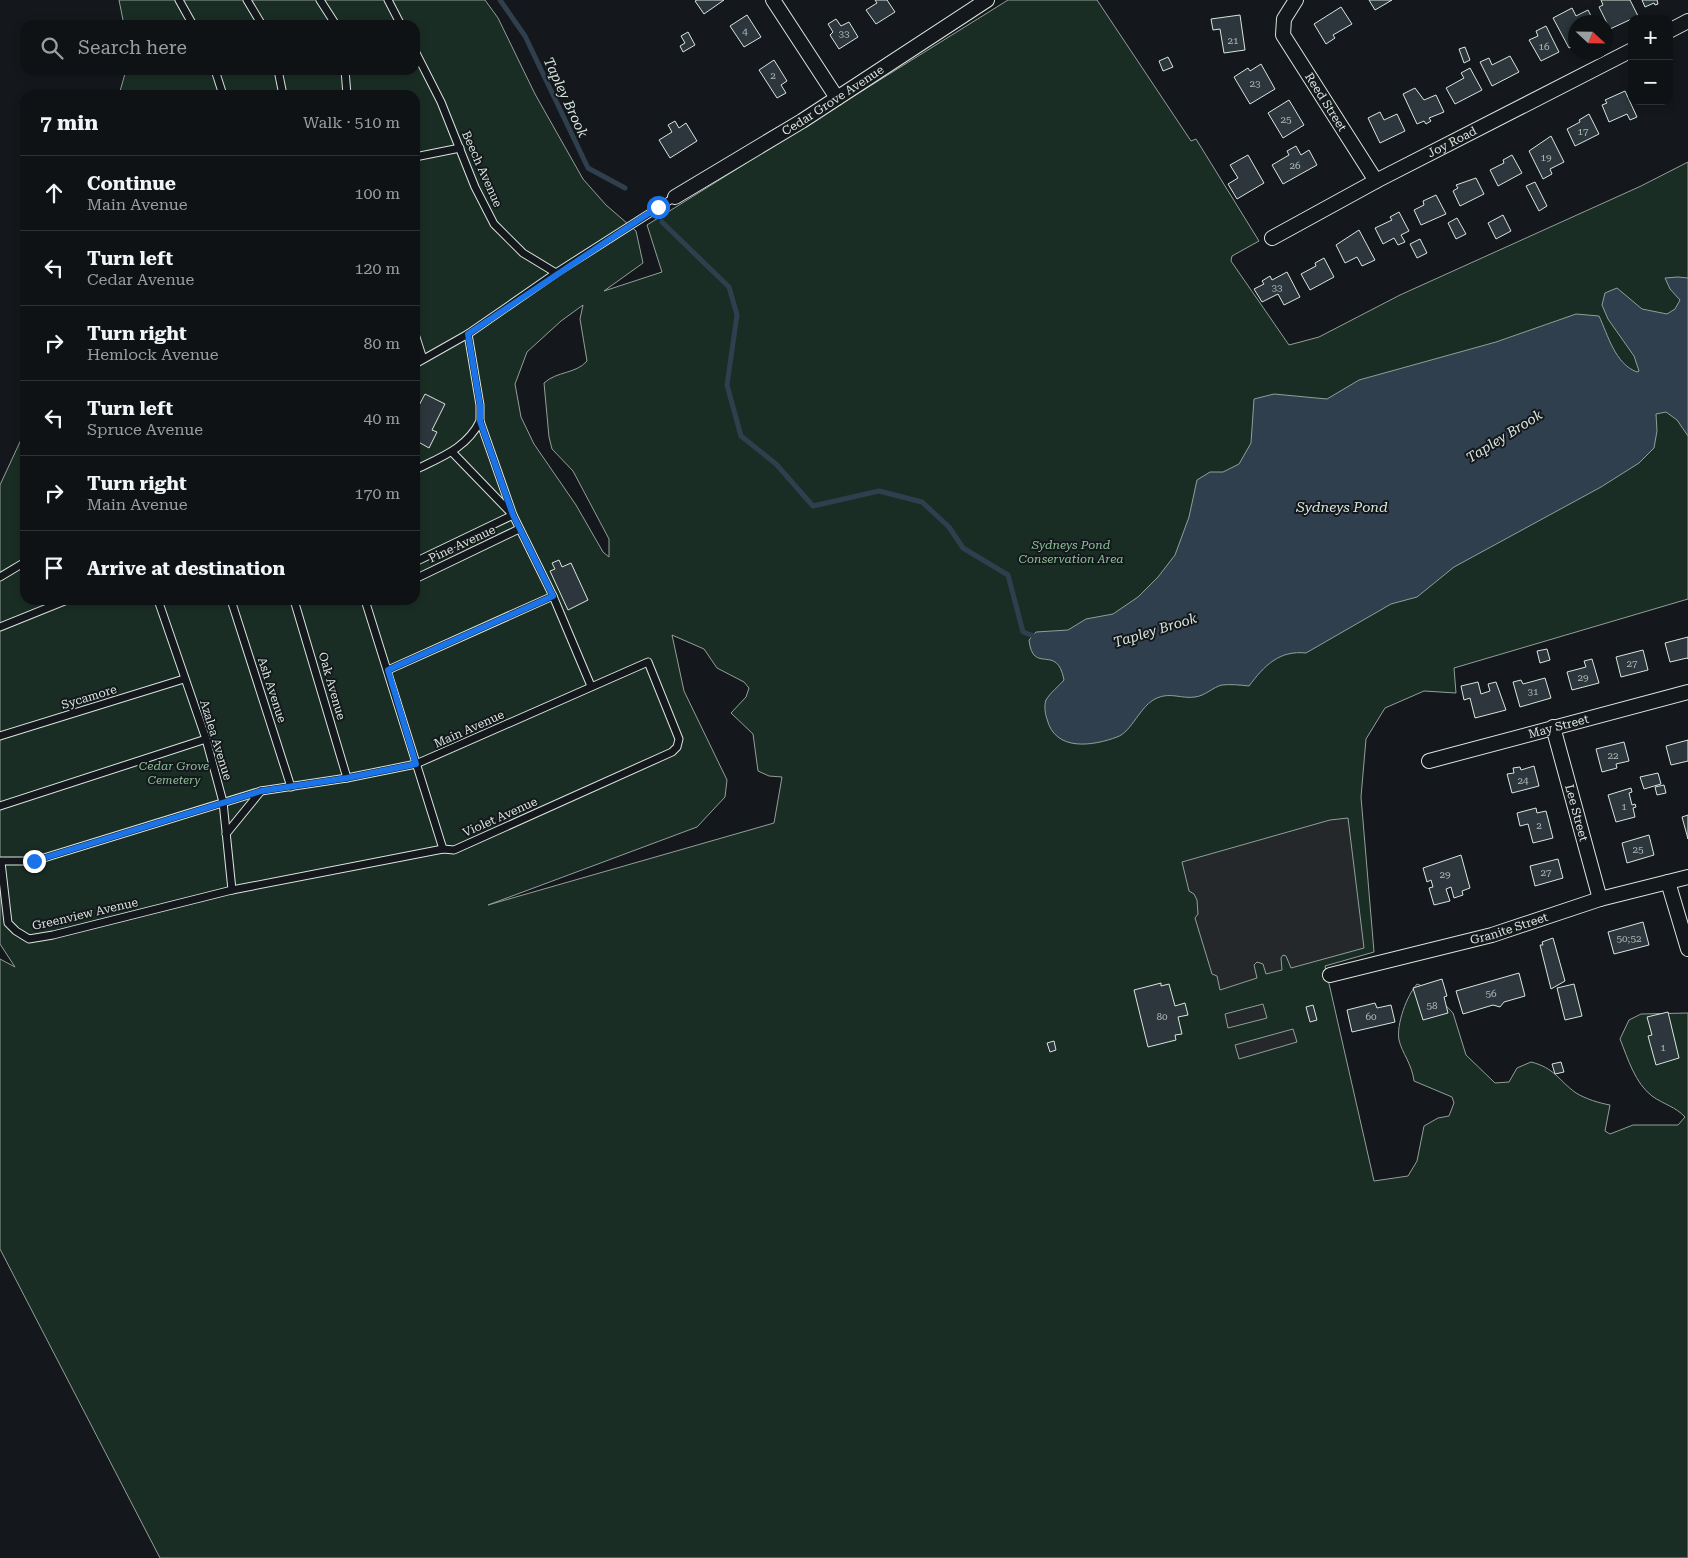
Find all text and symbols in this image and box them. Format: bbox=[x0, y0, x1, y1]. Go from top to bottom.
north arrow bbox=[1568, 15, 1613, 60]
map controls bbox=[1628, 15, 1673, 105]
button: + bbox=[1628, 15, 1673, 60]
search box bbox=[20, 20, 420, 75]
house number: 4 bbox=[742, 26, 748, 37]
house number: 33 bbox=[838, 28, 850, 39]
icon: search bbox=[38, 34, 66, 62]
house number: 21 bbox=[1227, 35, 1239, 46]
text: Search here bbox=[78, 36, 187, 59]
house number: 16 bbox=[1538, 41, 1550, 52]
water label: Tapley Brook bbox=[540, 54, 592, 140]
button: − bbox=[1628, 60, 1673, 105]
street label: Cedar Grove Avenue bbox=[779, 62, 887, 138]
house number: 2 bbox=[770, 70, 776, 81]
street label: Reed Street bbox=[1302, 70, 1350, 134]
house number: 23 bbox=[1249, 78, 1261, 89]
text: 7 min bbox=[40, 111, 98, 135]
text: Walk · 510 m bbox=[303, 113, 400, 132]
house number: 25 bbox=[1280, 114, 1292, 125]
street label: Joy Road bbox=[1425, 124, 1479, 160]
house number: 17 bbox=[1577, 126, 1589, 137]
street label: Beech Avenue bbox=[459, 129, 505, 210]
house number: 19 bbox=[1540, 152, 1552, 163]
house number: 26 bbox=[1289, 160, 1301, 171]
text: Continue bbox=[87, 172, 176, 195]
icon: ahead bbox=[40, 179, 68, 207]
text: 100 m bbox=[354, 184, 400, 203]
text: Main Avenue bbox=[87, 195, 188, 214]
route start bbox=[647, 196, 670, 219]
text: Turn left bbox=[87, 247, 173, 270]
icon: left bbox=[40, 254, 68, 282]
text: 120 m bbox=[354, 259, 400, 278]
text: Cedar Avenue bbox=[87, 270, 194, 289]
house number: 33 bbox=[1271, 282, 1283, 293]
text: Turn right bbox=[87, 322, 187, 345]
icon: right bbox=[40, 329, 68, 357]
text: 80 m bbox=[363, 334, 400, 353]
text: Hemlock Avenue bbox=[87, 345, 219, 364]
text: Turn left bbox=[87, 397, 173, 420]
icon: left bbox=[40, 404, 68, 432]
water label: Tapley Brook bbox=[1463, 406, 1545, 466]
text: 40 m bbox=[363, 409, 400, 428]
text: Spruce Avenue bbox=[87, 420, 203, 439]
text: Turn right bbox=[87, 472, 187, 495]
icon: right bbox=[40, 479, 68, 507]
text: 170 m bbox=[354, 484, 400, 503]
text: Main Avenue bbox=[87, 495, 188, 514]
water label: Sydneys Pond bbox=[1295, 499, 1388, 515]
street label: Pine Avenue bbox=[426, 522, 498, 566]
park label: Sydneys Pond Conservation Area bbox=[1019, 538, 1123, 566]
icon: arrive bbox=[40, 554, 68, 582]
text: Arrive at destination bbox=[87, 557, 285, 580]
water label: Tapley Brook bbox=[1111, 610, 1199, 650]
street label: Oak Avenue bbox=[316, 651, 348, 722]
street label: Ash Avenue bbox=[255, 655, 289, 725]
house number: 27 bbox=[1626, 658, 1638, 669]
house number: 29 bbox=[1577, 672, 1589, 683]
street label: Sycamore bbox=[60, 682, 119, 712]
house number: 31 bbox=[1527, 686, 1539, 697]
street label: Azalea Avenue bbox=[197, 698, 235, 782]
street label: Main Avenue bbox=[432, 707, 507, 751]
street label: May Street bbox=[1527, 712, 1591, 741]
house number: 22 bbox=[1607, 750, 1619, 761]
park label: Cedar Grove Cemetery bbox=[139, 759, 209, 787]
house number: 24 bbox=[1517, 775, 1529, 786]
street label: Lee Street bbox=[1562, 783, 1591, 843]
street label: Violet Avenue bbox=[460, 794, 540, 840]
house number: 1 bbox=[1621, 801, 1627, 812]
house number: 2 bbox=[1536, 820, 1542, 831]
house number: 25 bbox=[1632, 844, 1644, 855]
route end bbox=[23, 850, 46, 873]
house number: 27 bbox=[1540, 867, 1552, 878]
house number: 29 bbox=[1439, 869, 1451, 880]
street label: Greenview Avenue bbox=[31, 895, 140, 933]
street label: Granite Street bbox=[1469, 910, 1550, 947]
house number: 50;52 bbox=[1616, 933, 1642, 944]
house number: 56 bbox=[1485, 988, 1497, 999]
house number: 58 bbox=[1426, 1000, 1438, 1011]
house number: 80 bbox=[1156, 1011, 1168, 1022]
house number: 60 bbox=[1365, 1011, 1377, 1022]
house number: 1 bbox=[1660, 1042, 1666, 1053]

